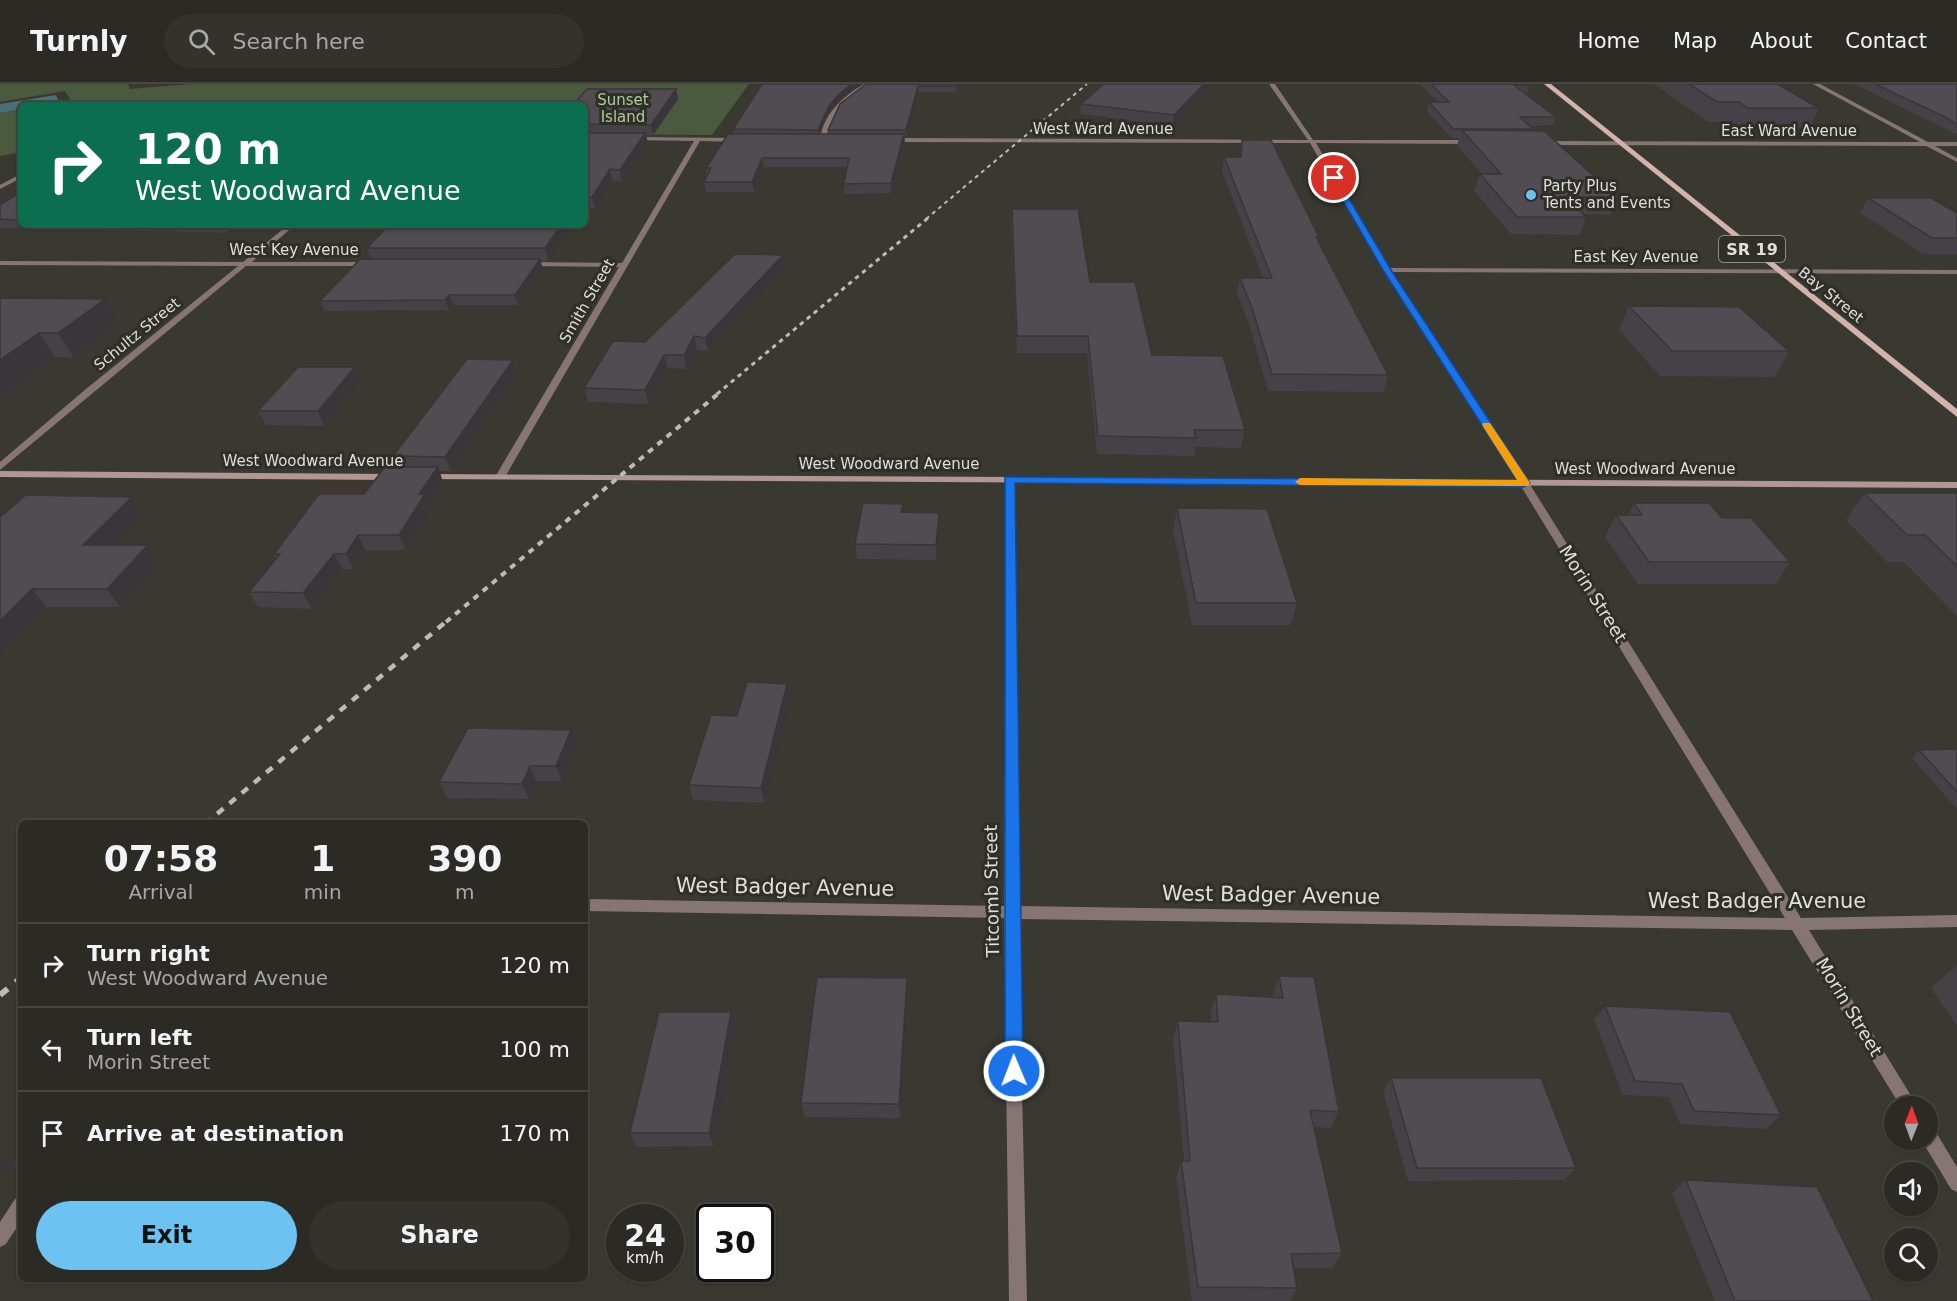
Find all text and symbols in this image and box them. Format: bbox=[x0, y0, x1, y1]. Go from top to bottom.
search box bbox=[164, 14, 584, 68]
text: Turnly bbox=[30, 25, 128, 58]
icon: search bbox=[185, 25, 218, 58]
text: Search here bbox=[233, 29, 365, 54]
text: Home bbox=[1578, 29, 1640, 53]
text: Map bbox=[1673, 29, 1717, 53]
text: About bbox=[1750, 29, 1812, 53]
text: Contact bbox=[1845, 29, 1927, 53]
park label: Sunset Island bbox=[597, 91, 649, 126]
street label: West Ward Avenue bbox=[1033, 120, 1173, 138]
street label: East Ward Avenue bbox=[1721, 122, 1857, 140]
text: 120 m bbox=[135, 125, 281, 174]
icon: right bbox=[36, 126, 114, 204]
pin bbox=[1308, 152, 1359, 203]
icon: arrive bbox=[1317, 161, 1350, 194]
text: West Woodward Avenue bbox=[135, 175, 461, 206]
place label: Party Plus Tents and Events bbox=[1542, 177, 1671, 212]
marker: Party Plus Tents and Events bbox=[1524, 188, 1538, 202]
road number: SR 19 bbox=[1719, 236, 1785, 262]
street label: West Key Avenue bbox=[229, 241, 359, 259]
street label: East Key Avenue bbox=[1574, 248, 1698, 266]
street label: Smith Street bbox=[556, 256, 618, 346]
street label: Bay Street bbox=[1795, 263, 1867, 327]
street label: Schultz Street bbox=[91, 294, 184, 374]
street label: West Woodward Avenue bbox=[223, 452, 403, 470]
street label: West Woodward Avenue bbox=[799, 455, 979, 473]
street label: West Woodward Avenue bbox=[1555, 460, 1735, 478]
street label: Morin Street bbox=[1555, 541, 1632, 646]
street label: Titcomb Street bbox=[980, 824, 1003, 959]
text: 07:58 bbox=[104, 838, 218, 879]
text: 1 bbox=[310, 838, 335, 879]
text: 390 bbox=[427, 838, 502, 879]
street label: West Badger Avenue bbox=[676, 873, 894, 901]
text: Arrival bbox=[128, 880, 193, 904]
text: min bbox=[304, 880, 342, 904]
text: m bbox=[455, 880, 475, 904]
street label: West Badger Avenue bbox=[1162, 881, 1380, 909]
street label: West Badger Avenue bbox=[1648, 889, 1866, 913]
text: Turn right bbox=[87, 941, 210, 966]
icon: right bbox=[36, 949, 69, 982]
text: 120 m bbox=[500, 953, 570, 978]
street label: Morin Street bbox=[1812, 954, 1887, 1060]
text: West Woodward Avenue bbox=[87, 966, 328, 990]
text: Turn left bbox=[87, 1025, 192, 1050]
icon: left bbox=[36, 1033, 69, 1066]
text: 100 m bbox=[500, 1037, 570, 1062]
position arrow bbox=[982, 1039, 1046, 1103]
text: Morin Street bbox=[87, 1050, 210, 1074]
north arrow bbox=[1884, 1096, 1938, 1150]
map controls bbox=[1884, 1096, 1938, 1282]
icon: arrive bbox=[36, 1117, 69, 1150]
text: Arrive at destination bbox=[87, 1121, 344, 1146]
text: 170 m bbox=[500, 1121, 570, 1146]
button: sound bbox=[1884, 1162, 1938, 1216]
button: Exit bbox=[36, 1201, 297, 1270]
button: Share bbox=[309, 1201, 570, 1270]
speed limit sign: 30 bbox=[696, 1204, 774, 1282]
text: 24 bbox=[624, 1218, 666, 1253]
button: search bbox=[1884, 1228, 1938, 1282]
text: km/h bbox=[626, 1249, 664, 1267]

